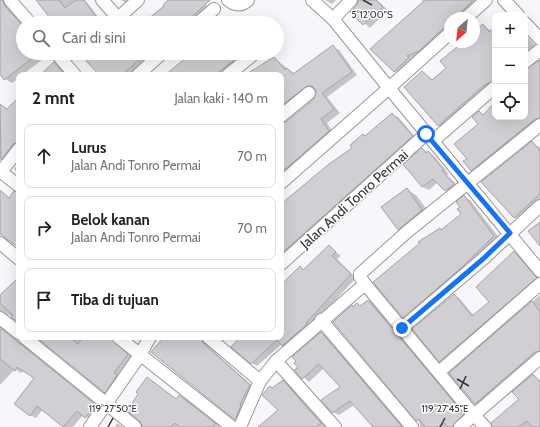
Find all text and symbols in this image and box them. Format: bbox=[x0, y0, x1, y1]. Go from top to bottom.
text: 5°12'00"S bbox=[351, 8, 393, 21]
north arrow bbox=[444, 12, 480, 48]
map controls bbox=[492, 12, 528, 120]
button: + bbox=[492, 12, 528, 48]
search box bbox=[16, 16, 284, 60]
icon: search bbox=[30, 27, 52, 49]
text: Cari di sini bbox=[62, 29, 126, 47]
button: − bbox=[492, 48, 528, 84]
button: locate bbox=[492, 84, 528, 120]
text: 2 mnt bbox=[32, 88, 75, 108]
text: Jalan kaki · 140 m bbox=[174, 90, 268, 106]
route start bbox=[417, 125, 435, 143]
text: Lurus bbox=[71, 139, 106, 157]
icon: ahead bbox=[33, 145, 55, 167]
street label: Jalan Andi Tonro Permai bbox=[295, 146, 412, 253]
text: 70 m bbox=[237, 148, 267, 164]
text: Jalan Andi Tonro Permai bbox=[71, 157, 201, 173]
text: Belok kanan bbox=[71, 211, 150, 229]
icon: right bbox=[33, 217, 55, 239]
text: 70 m bbox=[237, 220, 267, 236]
text: Jalan Andi Tonro Permai bbox=[71, 229, 201, 245]
icon: arrive bbox=[33, 289, 55, 311]
text: Tiba di tujuan bbox=[71, 291, 159, 309]
route end bbox=[393, 319, 411, 337]
text: 119°27'50"E bbox=[89, 402, 138, 415]
text: 119°27'45"E bbox=[422, 402, 469, 415]

